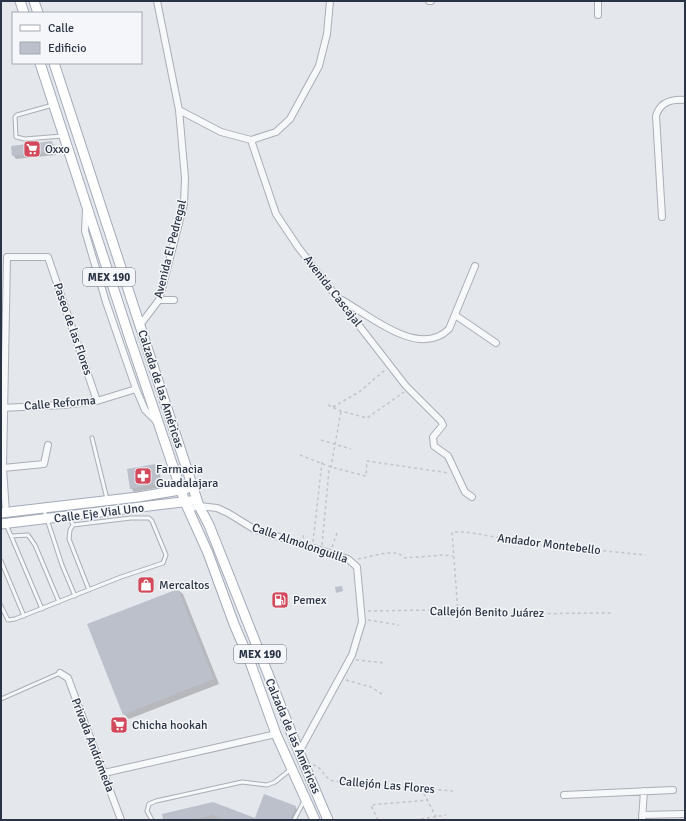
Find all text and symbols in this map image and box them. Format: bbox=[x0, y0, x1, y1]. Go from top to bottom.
legend bbox=[12, 12, 142, 64]
text: Calle bbox=[48, 21, 74, 36]
text: Edificio bbox=[48, 41, 86, 56]
supermarket icon: Oxxo bbox=[22, 139, 42, 159]
place label: Oxxo bbox=[45, 142, 70, 157]
street label: Avenida El Pedregal bbox=[151, 198, 190, 300]
street label: Avenida Cascajal bbox=[300, 253, 365, 330]
road number: MEX 190 bbox=[83, 268, 135, 286]
street label: Paseo de las Flores bbox=[50, 281, 95, 377]
street label: Calzada de las Américas bbox=[134, 328, 187, 450]
street label: Calle Reforma bbox=[24, 393, 97, 414]
place label: Farmacia Guadalajara bbox=[156, 462, 218, 491]
pharmacy icon: Farmacia Guadalajara bbox=[133, 466, 153, 486]
street label: Calle Eje Vial Uno bbox=[53, 501, 145, 526]
street label: Calle Almolonguilla bbox=[250, 520, 350, 567]
street label: Andador Montebello bbox=[496, 531, 601, 558]
shop icon: Mercaltos bbox=[136, 575, 156, 595]
place label: Mercaltos bbox=[159, 578, 210, 593]
fuel station icon: Pemex bbox=[270, 590, 290, 610]
place label: Pemex bbox=[293, 593, 327, 608]
street label: Callejón Benito Juárez bbox=[430, 604, 544, 621]
road number: MEX 190 bbox=[234, 645, 286, 663]
street label: Calzada de las Américas bbox=[261, 676, 324, 796]
street label: Privada Andrómeda bbox=[68, 696, 117, 794]
supermarket icon: Chicha hookah bbox=[109, 715, 129, 735]
place label: Chicha hookah bbox=[132, 718, 208, 733]
street label: Callejón Las Flores bbox=[338, 774, 436, 797]

